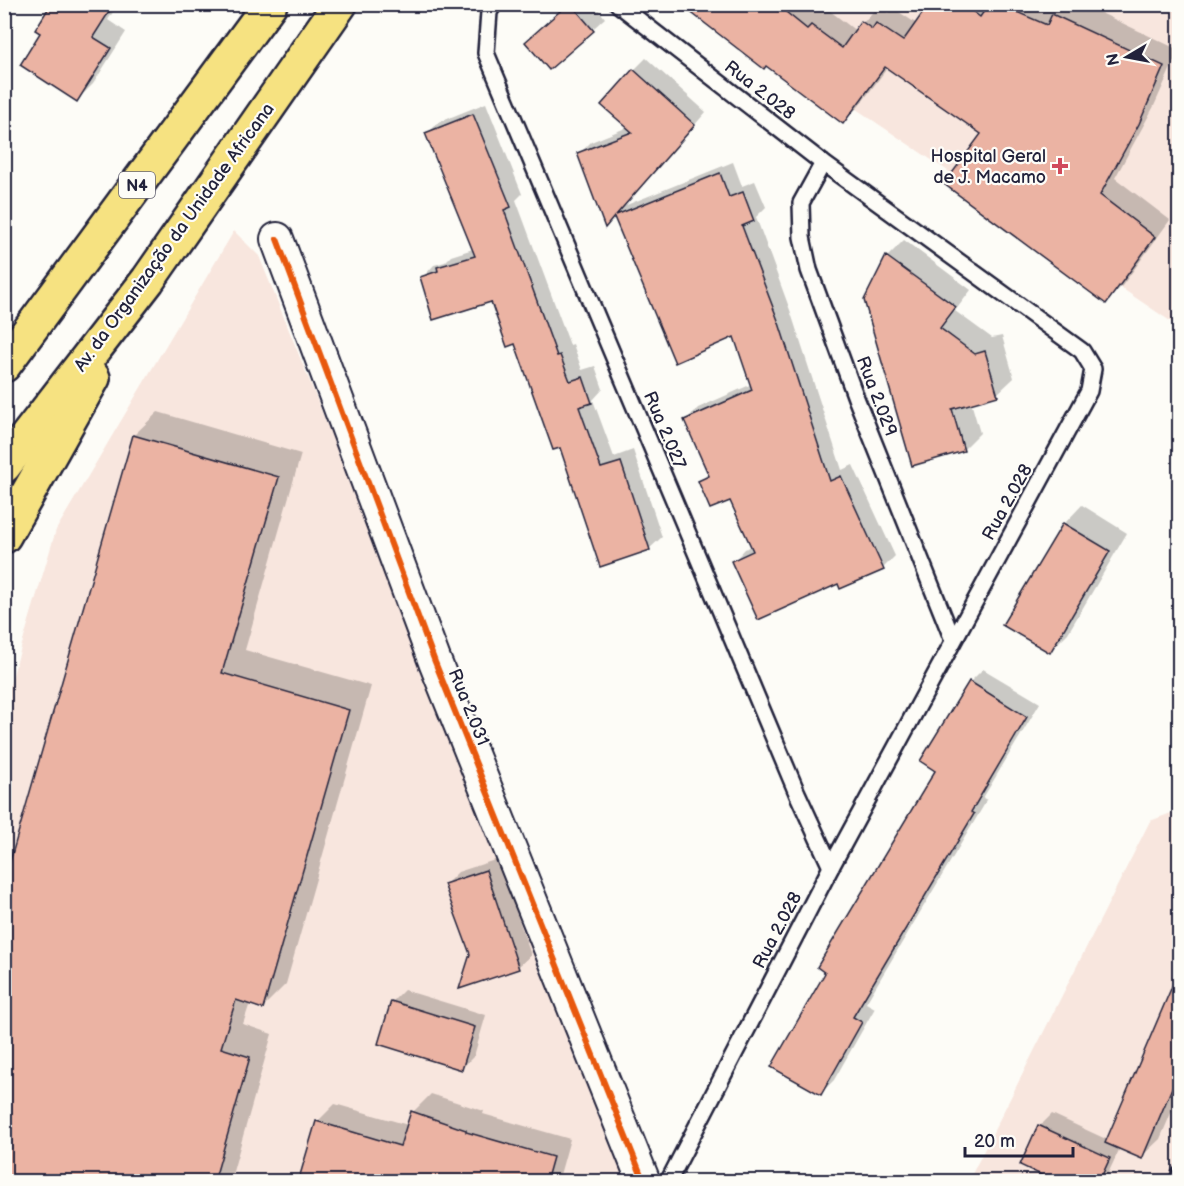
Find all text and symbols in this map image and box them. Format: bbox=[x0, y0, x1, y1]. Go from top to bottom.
north arrow bbox=[1097, 27, 1157, 87]
text: N bbox=[1103, 52, 1124, 67]
street label: Rua 2.028 bbox=[720, 56, 799, 124]
street label: Av. da Organização da Unidade Africana bbox=[70, 99, 279, 376]
place label: Hospital Geral de J. Macamo bbox=[930, 146, 1046, 188]
marker: Hospital Geral de J. Macamo bbox=[1051, 157, 1069, 175]
road number: N4 bbox=[119, 172, 155, 198]
street label: Rua 2.029 bbox=[852, 353, 901, 439]
street label: Rua 2.027 bbox=[639, 388, 690, 472]
street label: Rua 2.028 bbox=[978, 461, 1037, 544]
street label: Rua 2.031 bbox=[444, 666, 493, 748]
street label: Rua 2.028 bbox=[749, 888, 806, 972]
scale bar bbox=[965, 1120, 1073, 1158]
text: 20 m bbox=[974, 1131, 1015, 1152]

